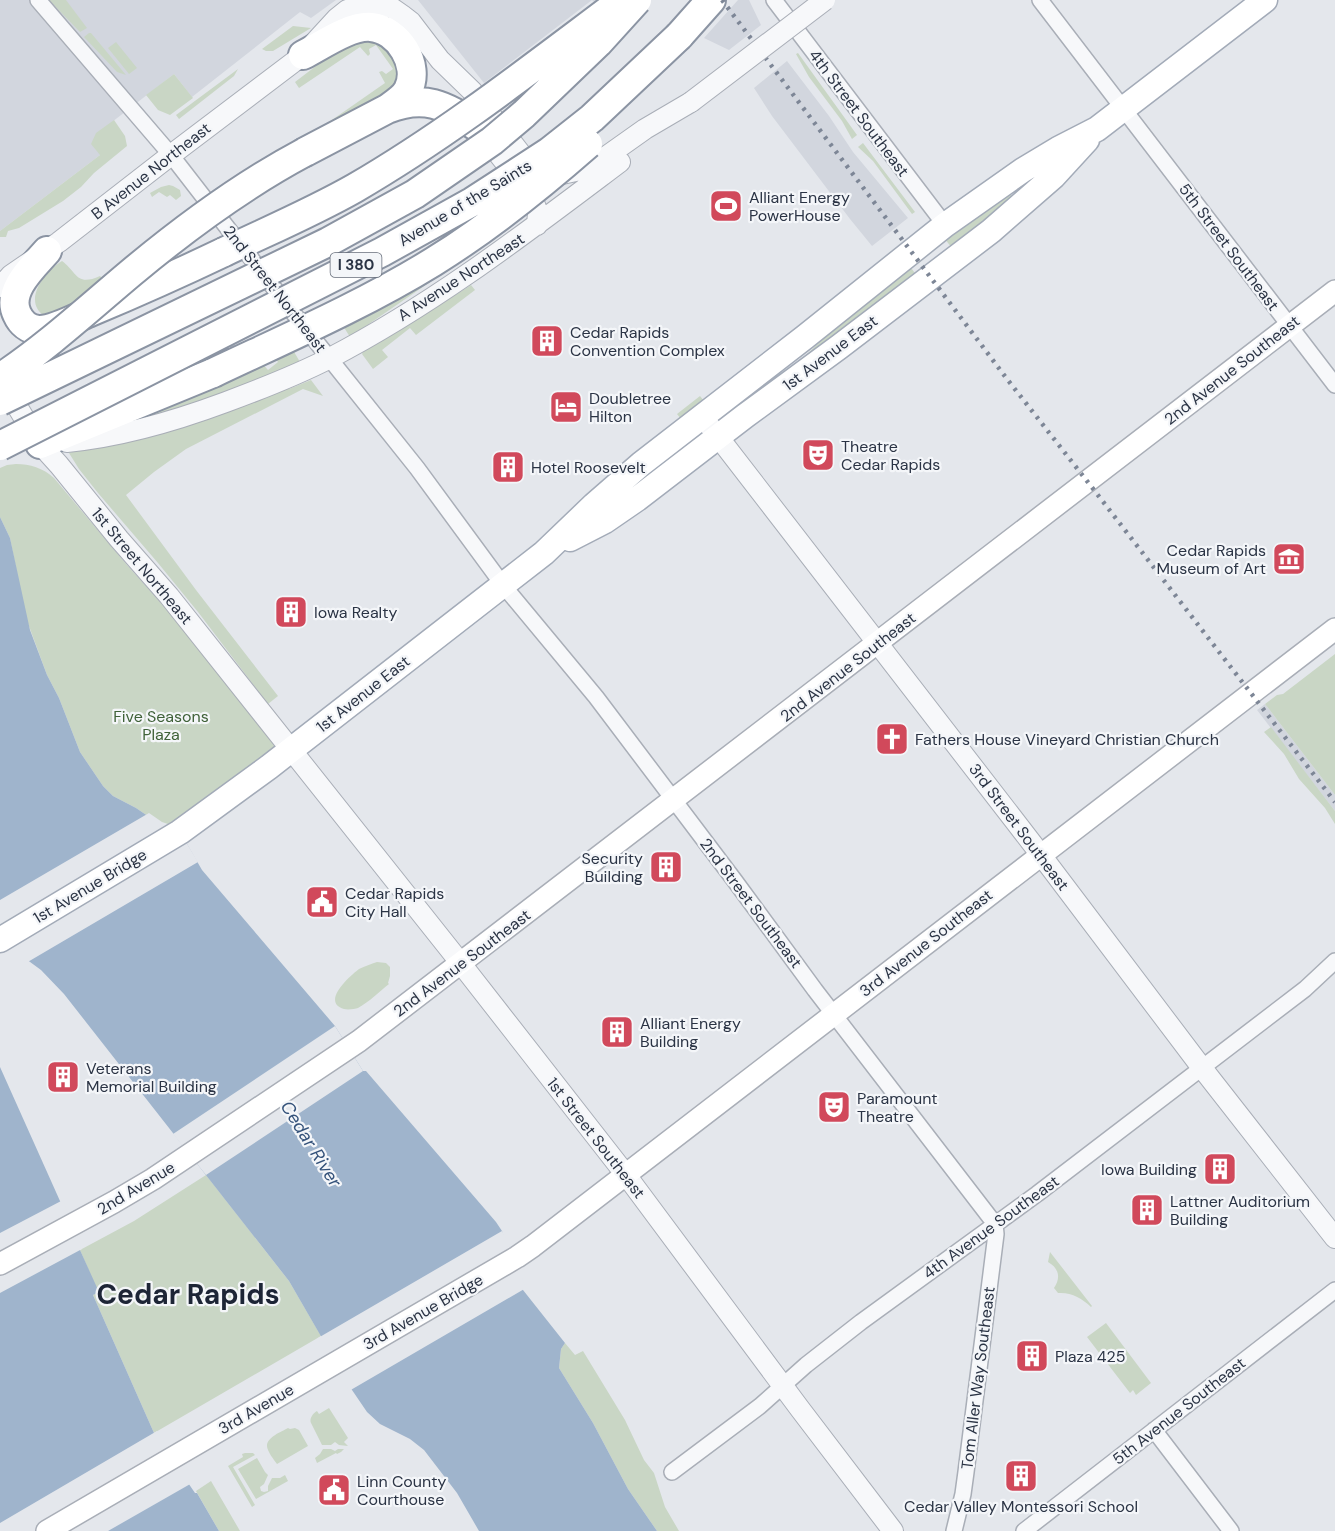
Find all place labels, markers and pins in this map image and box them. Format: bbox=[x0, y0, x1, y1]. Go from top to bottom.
place label: Alliant Energy PowerHouse bbox=[749, 187, 850, 226]
sports icon: Alliant Energy PowerHouse bbox=[708, 188, 744, 224]
place label: Cedar Rapids Convention Complex bbox=[570, 322, 725, 361]
building icon: Cedar Rapids Convention Complex bbox=[529, 323, 565, 359]
place label: Doubletree Hilton bbox=[589, 388, 671, 427]
hotel icon: Doubletree Hilton bbox=[548, 389, 584, 425]
place label: Theatre Cedar Rapids bbox=[841, 436, 940, 475]
theatre icon: Theatre Cedar Rapids bbox=[800, 437, 836, 473]
building icon: Hotel Roosevelt bbox=[490, 449, 526, 485]
place label: Hotel Roosevelt bbox=[531, 457, 646, 478]
place label: Cedar Rapids Museum of Art bbox=[1157, 540, 1266, 579]
museum icon: Cedar Rapids Museum of Art bbox=[1271, 541, 1307, 577]
building icon: Iowa Realty bbox=[273, 594, 309, 630]
place label: Iowa Realty bbox=[314, 602, 397, 623]
church icon: Fathers House Vineyard Christian Church bbox=[874, 721, 910, 757]
place label: Fathers House Vineyard Christian Church bbox=[915, 729, 1219, 750]
place label: Security Building bbox=[581, 848, 643, 887]
building icon: Security Building bbox=[648, 849, 684, 885]
place label: Cedar Rapids City Hall bbox=[345, 883, 444, 922]
public building icon: Cedar Rapids City Hall bbox=[304, 884, 340, 920]
place label: Alliant Energy Building bbox=[640, 1013, 741, 1052]
building icon: Alliant Energy Building bbox=[599, 1014, 635, 1050]
place label: Veterans Memorial Building bbox=[86, 1058, 217, 1097]
building icon: Veterans Memorial Building bbox=[45, 1059, 81, 1095]
place label: Paramount Theatre bbox=[857, 1088, 938, 1127]
theatre icon: Paramount Theatre bbox=[816, 1089, 852, 1125]
building icon: Iowa Building bbox=[1202, 1151, 1238, 1187]
place label: Iowa Building bbox=[1101, 1159, 1197, 1180]
place label: Lattner Auditorium Building bbox=[1170, 1191, 1310, 1230]
building icon: Lattner Auditorium Building bbox=[1129, 1192, 1165, 1228]
building icon: Plaza 425 bbox=[1014, 1338, 1050, 1374]
place label: Plaza 425 bbox=[1055, 1346, 1126, 1367]
building icon: Cedar Valley Montessori School bbox=[1003, 1458, 1039, 1494]
place label: Linn County Courthouse bbox=[357, 1471, 446, 1510]
public building icon: Linn County Courthouse bbox=[316, 1472, 352, 1508]
place label: Cedar Valley Montessori School bbox=[904, 1496, 1138, 1517]

